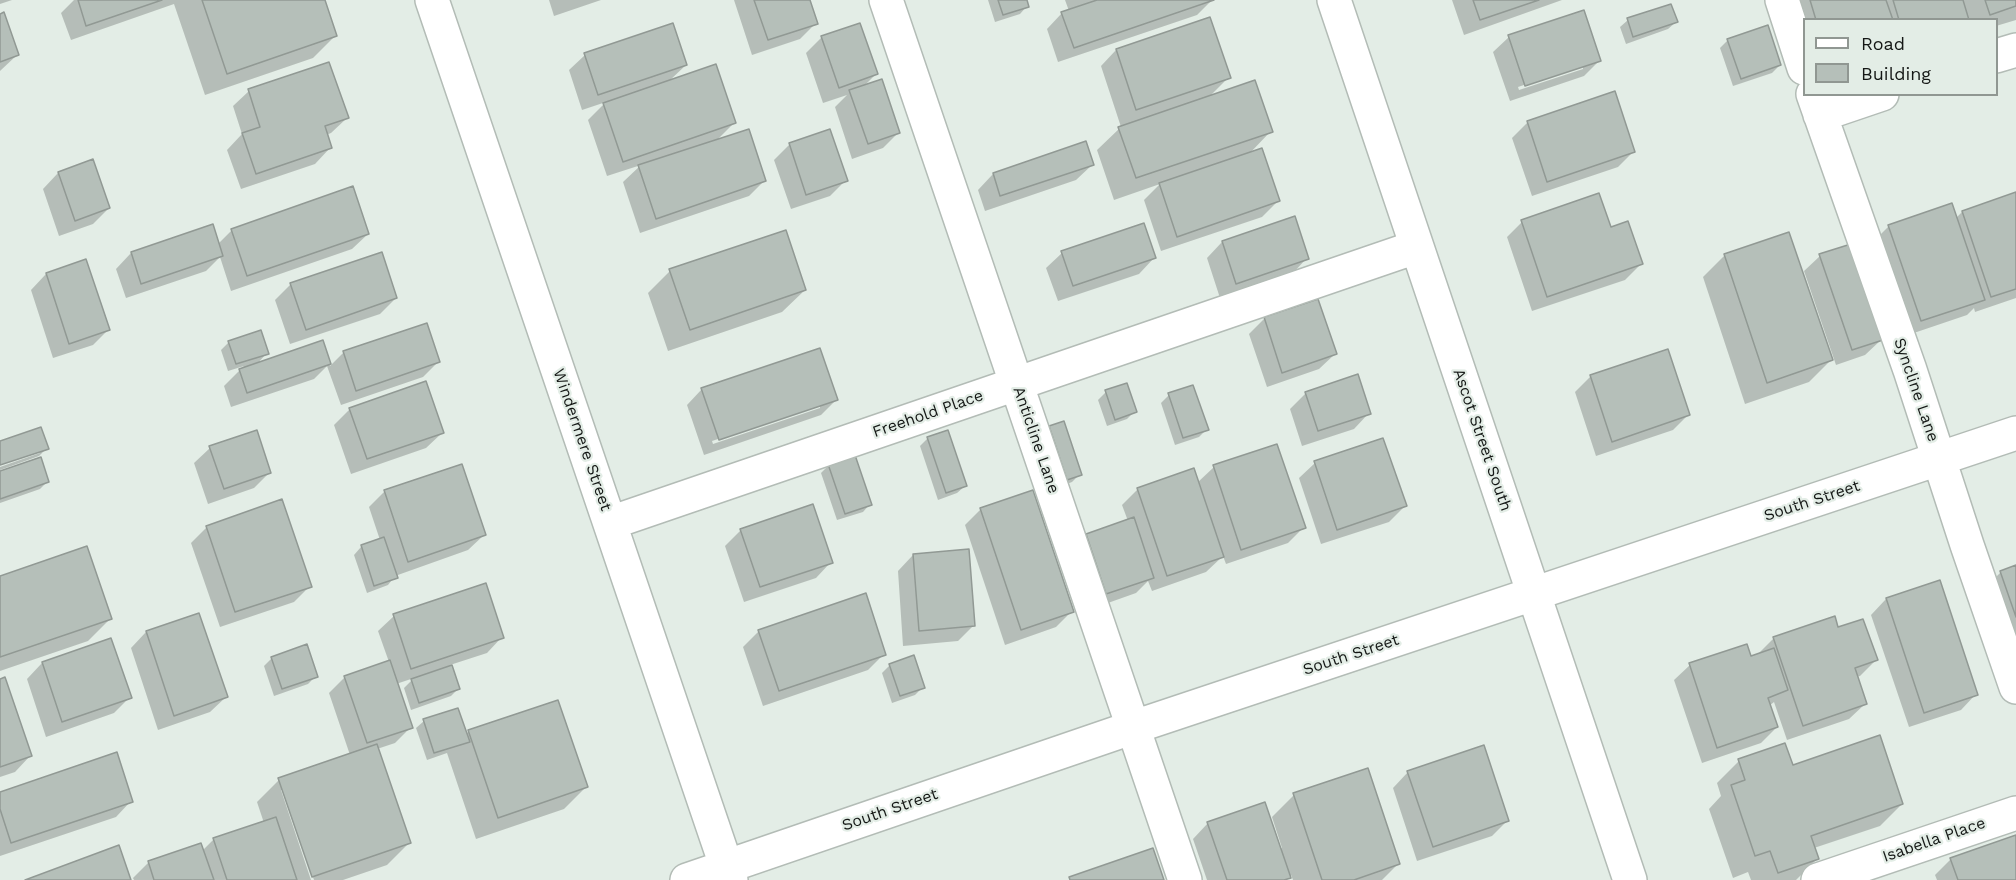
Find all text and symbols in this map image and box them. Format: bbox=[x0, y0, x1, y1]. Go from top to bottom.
legend bbox=[1803, 18, 1998, 96]
text: Road bbox=[1861, 33, 1905, 54]
text: Building bbox=[1861, 63, 1931, 84]
street label: Syncline Lane bbox=[1889, 336, 1943, 444]
street label: Windermere Street bbox=[549, 366, 615, 514]
street label: Ascot Street South bbox=[1449, 366, 1515, 514]
street label: Anticline Lane bbox=[1009, 384, 1063, 496]
street label: Freehold Place bbox=[870, 386, 986, 442]
street label: South Street bbox=[1762, 476, 1862, 526]
street label: South Street bbox=[1301, 630, 1401, 680]
street label: South Street bbox=[840, 785, 940, 835]
street label: Isabella Place bbox=[1880, 813, 1988, 867]

